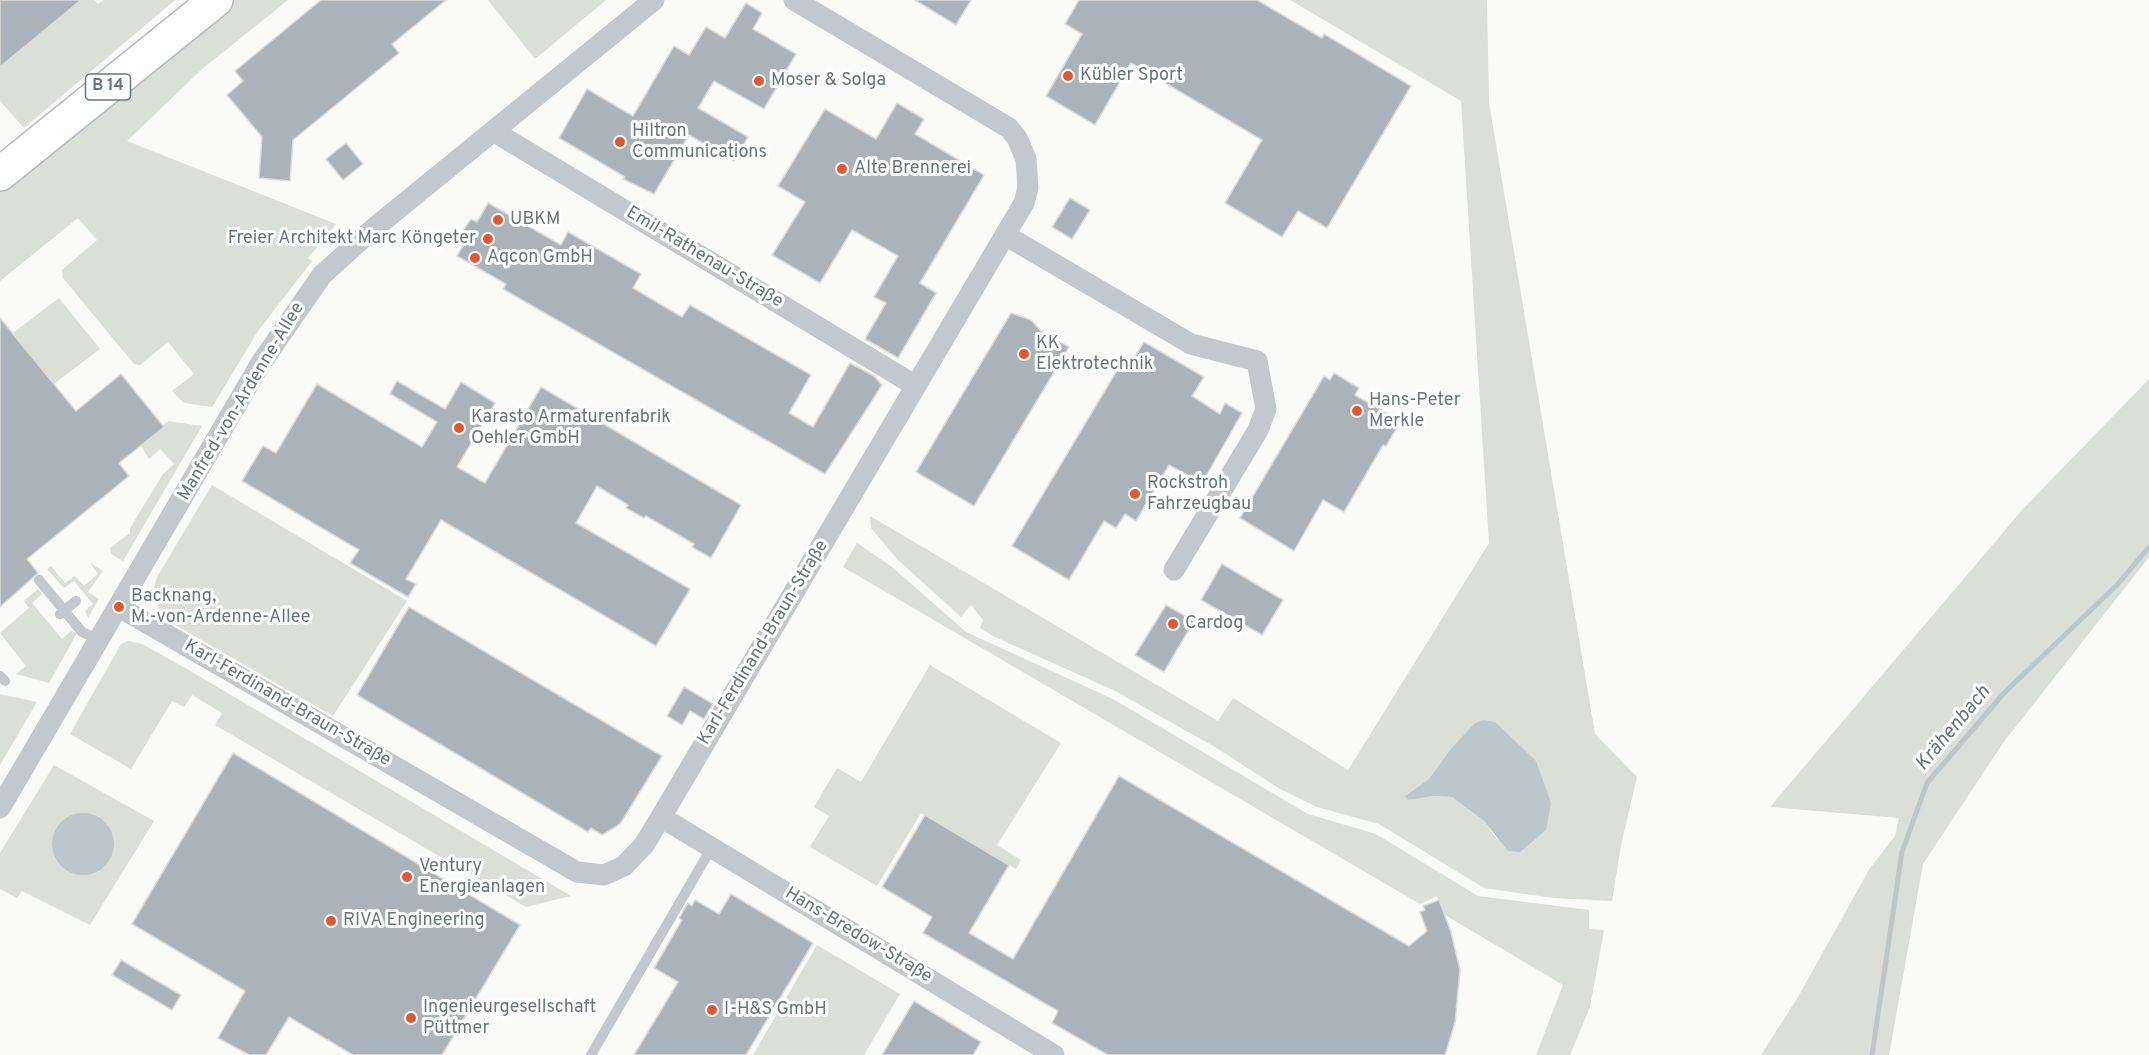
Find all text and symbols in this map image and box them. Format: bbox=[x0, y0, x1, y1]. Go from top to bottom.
place label: Kübler Sport bbox=[1080, 65, 1183, 87]
marker: Kübler Sport bbox=[1061, 69, 1075, 83]
place label: Moser & Solga bbox=[771, 70, 886, 92]
road number: B 14 bbox=[86, 74, 130, 100]
marker: Moser & Solga bbox=[752, 74, 766, 88]
place label: Hiltron Communications bbox=[632, 121, 767, 164]
marker: Hiltron Communications bbox=[613, 135, 627, 149]
place label: Alte Brennerei bbox=[854, 158, 971, 180]
marker: Alte Brennerei bbox=[835, 162, 849, 176]
street label: Emil-Rathenau-Straße bbox=[622, 203, 786, 313]
place label: UBKM bbox=[510, 209, 560, 231]
marker: UBKM bbox=[491, 213, 505, 227]
place label: Freier Architekt Marc Köngeter bbox=[228, 228, 476, 250]
marker: Freier Architekt Marc Köngeter bbox=[481, 232, 495, 246]
place label: Aqcon GmbH bbox=[487, 247, 593, 269]
marker: Aqcon GmbH bbox=[468, 251, 482, 265]
street label: Manfred-von-Ardenne-Allee bbox=[174, 299, 310, 505]
place label: KK Elektrotechnik bbox=[1036, 333, 1153, 376]
marker: KK Elektrotechnik bbox=[1017, 347, 1031, 361]
place label: Hans-Peter Merkle bbox=[1369, 390, 1461, 432]
marker: Hans-Peter Merkle bbox=[1350, 404, 1364, 418]
place label: Karasto Armaturenfabrik Oehler GmbH bbox=[471, 407, 671, 450]
marker: Karasto Armaturenfabrik Oehler GmbH bbox=[452, 421, 466, 435]
place label: Rockstroh Fahrzeugbau bbox=[1147, 473, 1251, 516]
marker: Rockstroh Fahrzeugbau bbox=[1128, 487, 1142, 501]
street label: Karl-Ferdinand-Braun-Straße bbox=[694, 537, 834, 749]
place label: Backnang, M.-von-Ardenne-Allee bbox=[131, 586, 310, 628]
marker: Backnang, M.-von-Ardenne-Allee bbox=[112, 600, 126, 614]
place label: Cardog bbox=[1185, 613, 1243, 635]
marker: Cardog bbox=[1166, 617, 1180, 631]
street label: Karl-Ferdinand-Braun-Straße bbox=[180, 636, 394, 772]
water label: Krähenbach bbox=[1911, 681, 1997, 777]
place label: Ventury Energieanlagen bbox=[419, 856, 545, 898]
marker: Ventury Energieanlagen bbox=[400, 870, 414, 884]
street label: Hans-Bredow-Straße bbox=[780, 883, 936, 989]
place label: RIVA Engineering bbox=[343, 910, 485, 932]
marker: RIVA Engineering bbox=[324, 914, 338, 928]
place label: Ingenieurgesellschaft Püttmer bbox=[423, 997, 596, 1040]
place label: I-H&S GmbH bbox=[724, 999, 827, 1021]
marker: I-H&S GmbH bbox=[705, 1003, 719, 1017]
marker: Ingenieurgesellschaft Püttmer bbox=[404, 1011, 418, 1025]

